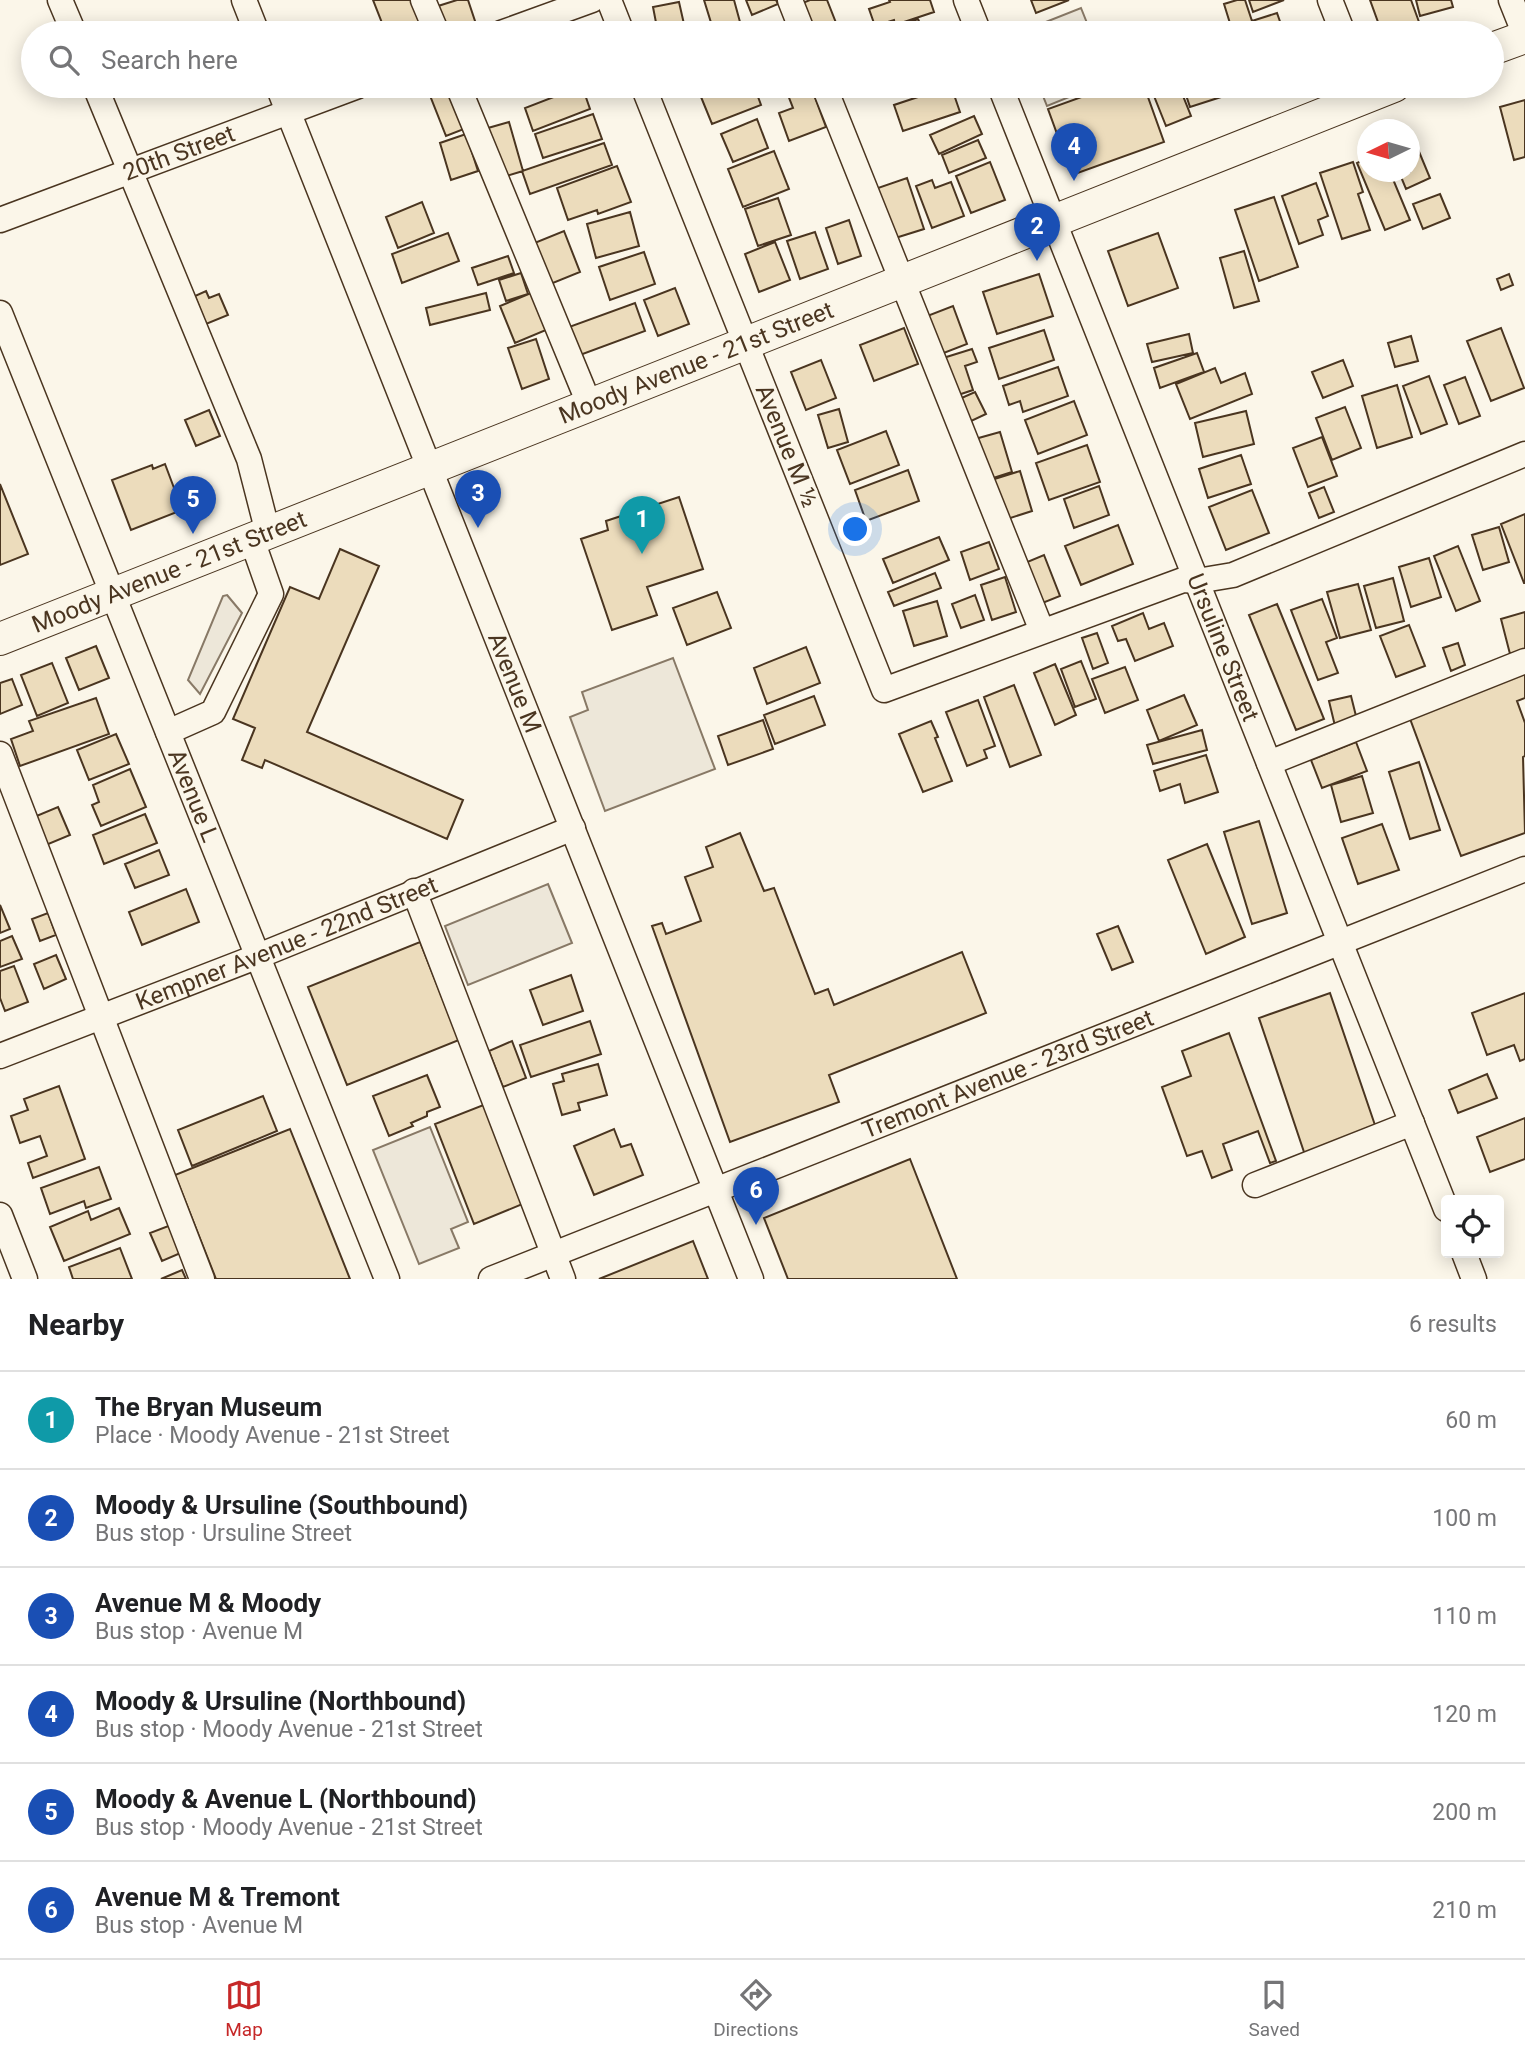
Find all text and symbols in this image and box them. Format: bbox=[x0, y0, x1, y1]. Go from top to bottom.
search box bbox=[21, 21, 1504, 98]
icon: search bbox=[45, 41, 83, 79]
text: Search here bbox=[101, 45, 238, 75]
street label: 20th Street bbox=[119, 119, 239, 187]
north arrow bbox=[1357, 119, 1420, 182]
pin: 4 bbox=[1051, 123, 1097, 181]
pin: 2 bbox=[1014, 203, 1060, 261]
street label: Moody Avenue - 21st Street bbox=[555, 296, 838, 430]
street label: Avenue M ½ bbox=[750, 381, 824, 511]
pin: 3 bbox=[455, 470, 501, 528]
pin: 5 bbox=[170, 476, 216, 534]
pin: 1 bbox=[619, 496, 665, 554]
street label: Moody Avenue - 21st Street bbox=[28, 505, 311, 639]
your location bbox=[838, 512, 872, 546]
street label: Ursuline Street bbox=[1181, 570, 1265, 725]
street label: Avenue M bbox=[482, 629, 547, 737]
street label: Avenue L bbox=[162, 745, 225, 846]
street label: Kempner Avenue - 22nd Street bbox=[132, 871, 442, 1016]
street label: Tremont Avenue - 23rd Street bbox=[858, 1004, 1158, 1144]
pin: 6 bbox=[733, 1167, 779, 1225]
map controls bbox=[1441, 1195, 1504, 1258]
button: locate bbox=[1441, 1195, 1504, 1258]
text: Nearby bbox=[28, 1307, 124, 1342]
text: 6 results bbox=[1409, 1311, 1497, 1338]
text: The Bryan Museum bbox=[95, 1392, 322, 1422]
text: 1 bbox=[44, 1407, 58, 1434]
text: 60 m bbox=[1445, 1407, 1497, 1434]
text: Place · Moody Avenue - 21st Street bbox=[95, 1422, 450, 1449]
text: Moody & Ursuline (Southbound) bbox=[95, 1490, 468, 1520]
text: 2 bbox=[44, 1505, 58, 1532]
text: 100 m bbox=[1432, 1505, 1497, 1532]
text: Bus stop · Ursuline Street bbox=[95, 1520, 352, 1547]
text: Avenue M & Moody bbox=[95, 1588, 321, 1618]
text: 3 bbox=[44, 1603, 58, 1630]
text: 110 m bbox=[1432, 1603, 1497, 1630]
text: Bus stop · Avenue M bbox=[95, 1618, 303, 1645]
text: Moody & Ursuline (Northbound) bbox=[95, 1686, 466, 1716]
text: 4 bbox=[44, 1701, 58, 1728]
text: 120 m bbox=[1432, 1701, 1497, 1728]
text: Bus stop · Moody Avenue - 21st Street bbox=[95, 1716, 483, 1743]
text: Moody & Avenue L (Northbound) bbox=[95, 1784, 477, 1814]
text: 5 bbox=[44, 1799, 58, 1826]
text: 200 m bbox=[1432, 1799, 1497, 1826]
text: Bus stop · Moody Avenue - 21st Street bbox=[95, 1814, 483, 1841]
text: Avenue M & Tremont bbox=[95, 1882, 340, 1912]
text: 6 bbox=[44, 1897, 58, 1924]
text: 210 m bbox=[1432, 1897, 1497, 1924]
text: Bus stop · Avenue M bbox=[95, 1912, 303, 1939]
tab: Map bbox=[225, 1976, 263, 2041]
tab: Directions bbox=[713, 1976, 798, 2041]
tab: Saved bbox=[1249, 1976, 1300, 2041]

